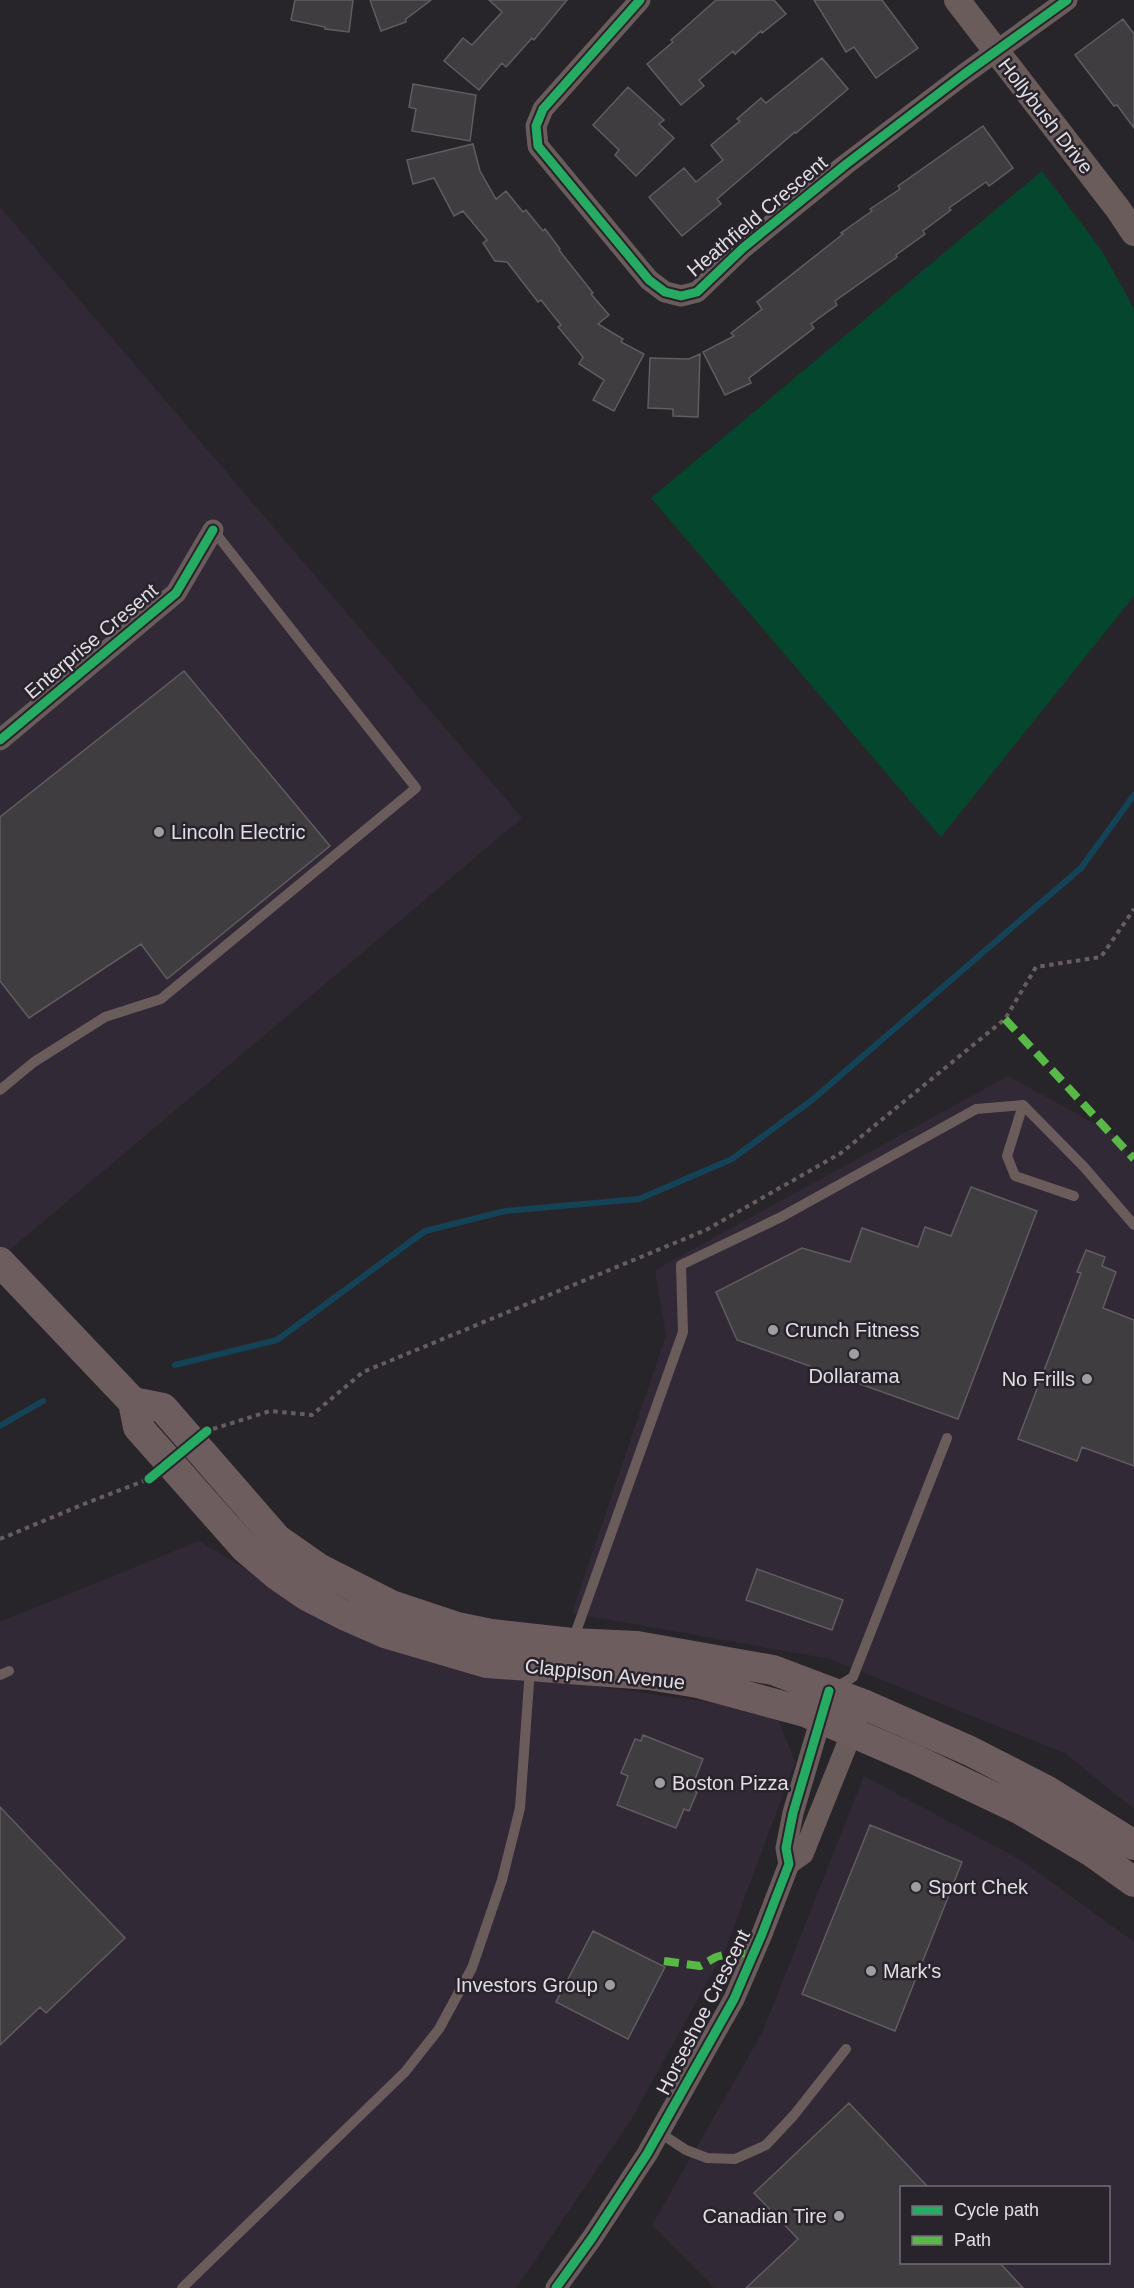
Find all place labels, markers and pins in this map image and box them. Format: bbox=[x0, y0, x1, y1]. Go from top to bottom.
place label: Lincoln Electric bbox=[171, 821, 306, 843]
marker: Lincoln Electric bbox=[152, 825, 166, 839]
place label: Crunch Fitness bbox=[785, 1319, 920, 1341]
marker: Crunch Fitness bbox=[766, 1323, 780, 1337]
marker: Dollarama bbox=[847, 1347, 861, 1361]
place label: Dollarama bbox=[808, 1365, 900, 1387]
place label: No Frills bbox=[1002, 1368, 1075, 1390]
marker: No Frills bbox=[1080, 1372, 1094, 1386]
place label: Boston Pizza bbox=[672, 1772, 790, 1794]
marker: Boston Pizza bbox=[653, 1776, 667, 1790]
place label: Sport Chek bbox=[928, 1876, 1029, 1898]
marker: Sport Chek bbox=[909, 1880, 923, 1894]
place label: Mark's bbox=[883, 1960, 941, 1982]
marker: Mark's bbox=[864, 1964, 878, 1978]
place label: Investors Group bbox=[456, 1974, 598, 1996]
marker: Investors Group bbox=[603, 1978, 617, 1992]
place label: Canadian Tire bbox=[702, 2205, 827, 2227]
marker: Canadian Tire bbox=[832, 2209, 846, 2223]

